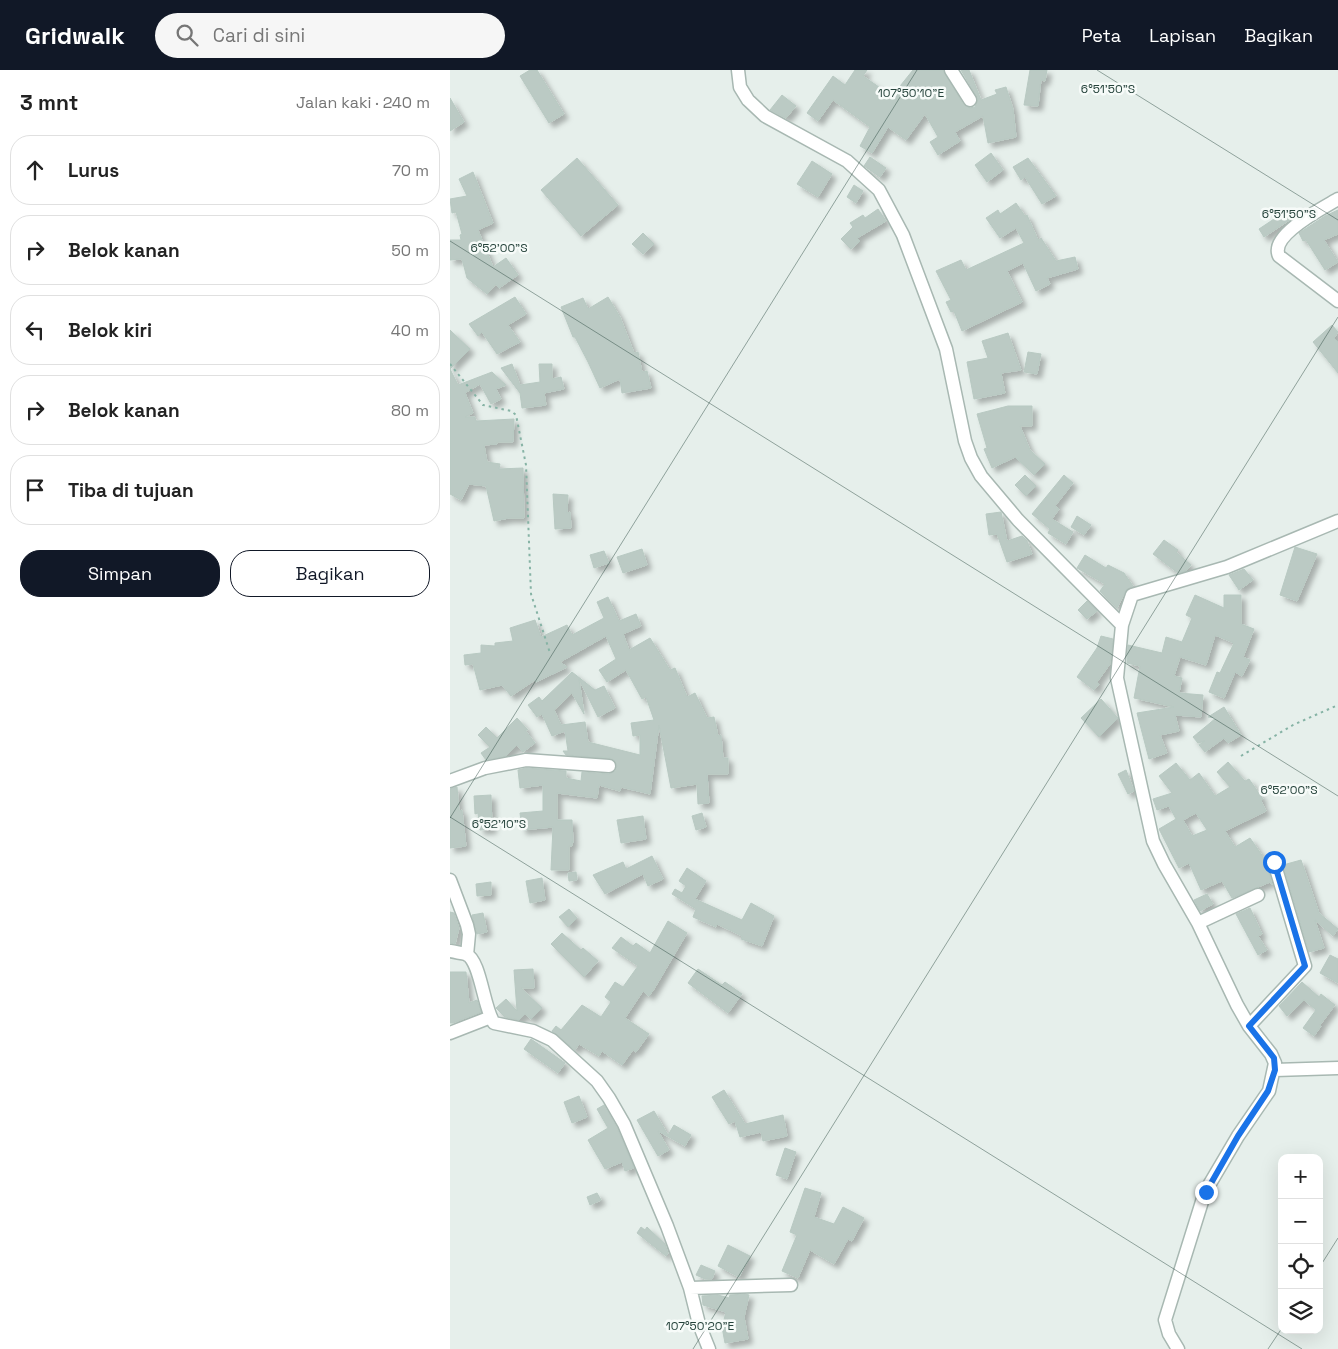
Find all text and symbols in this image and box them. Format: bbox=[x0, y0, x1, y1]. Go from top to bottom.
search box bbox=[155, 13, 505, 58]
text: Gridwalk bbox=[25, 20, 125, 51]
icon: search bbox=[173, 21, 201, 49]
text: Cari di sini bbox=[213, 23, 305, 48]
text: Peta bbox=[1082, 24, 1121, 47]
text: Lapisan bbox=[1149, 24, 1216, 47]
text: Bagikan bbox=[1244, 24, 1313, 47]
text: 6°51'50"S bbox=[1081, 81, 1135, 97]
text: 107°50'10"E bbox=[878, 85, 944, 101]
text: 3 mnt bbox=[20, 89, 78, 116]
text: Jalan kaki · 240 m bbox=[296, 92, 430, 113]
icon: ahead bbox=[21, 156, 49, 184]
text: Lurus bbox=[68, 158, 119, 183]
text: 70 m bbox=[392, 160, 429, 181]
text: 6°51'50"S bbox=[1262, 206, 1316, 222]
icon: right bbox=[21, 236, 49, 264]
text: Belok kanan bbox=[68, 238, 180, 263]
text: 50 m bbox=[391, 240, 429, 261]
text: 6°52'00"S bbox=[470, 240, 528, 256]
icon: left bbox=[21, 316, 49, 344]
text: Belok kiri bbox=[68, 318, 152, 343]
text: 40 m bbox=[391, 320, 429, 341]
icon: right bbox=[21, 396, 49, 424]
text: Belok kanan bbox=[68, 398, 180, 423]
text: 80 m bbox=[391, 400, 429, 421]
icon: arrive bbox=[21, 476, 49, 504]
text: Tiba di tujuan bbox=[68, 478, 194, 503]
button: Simpan bbox=[20, 550, 220, 597]
button: Bagikan bbox=[230, 550, 430, 597]
text: 6°52'00"S bbox=[1260, 782, 1318, 798]
text: 6°52'10"S bbox=[472, 816, 526, 832]
route start bbox=[1263, 851, 1286, 874]
map controls bbox=[1278, 1154, 1323, 1334]
button: + bbox=[1278, 1154, 1323, 1199]
route end bbox=[1195, 1181, 1218, 1204]
button: − bbox=[1278, 1199, 1323, 1244]
button: locate bbox=[1278, 1244, 1323, 1289]
button: layers bbox=[1278, 1289, 1323, 1334]
text: 107°50'20"E bbox=[666, 1318, 734, 1334]

